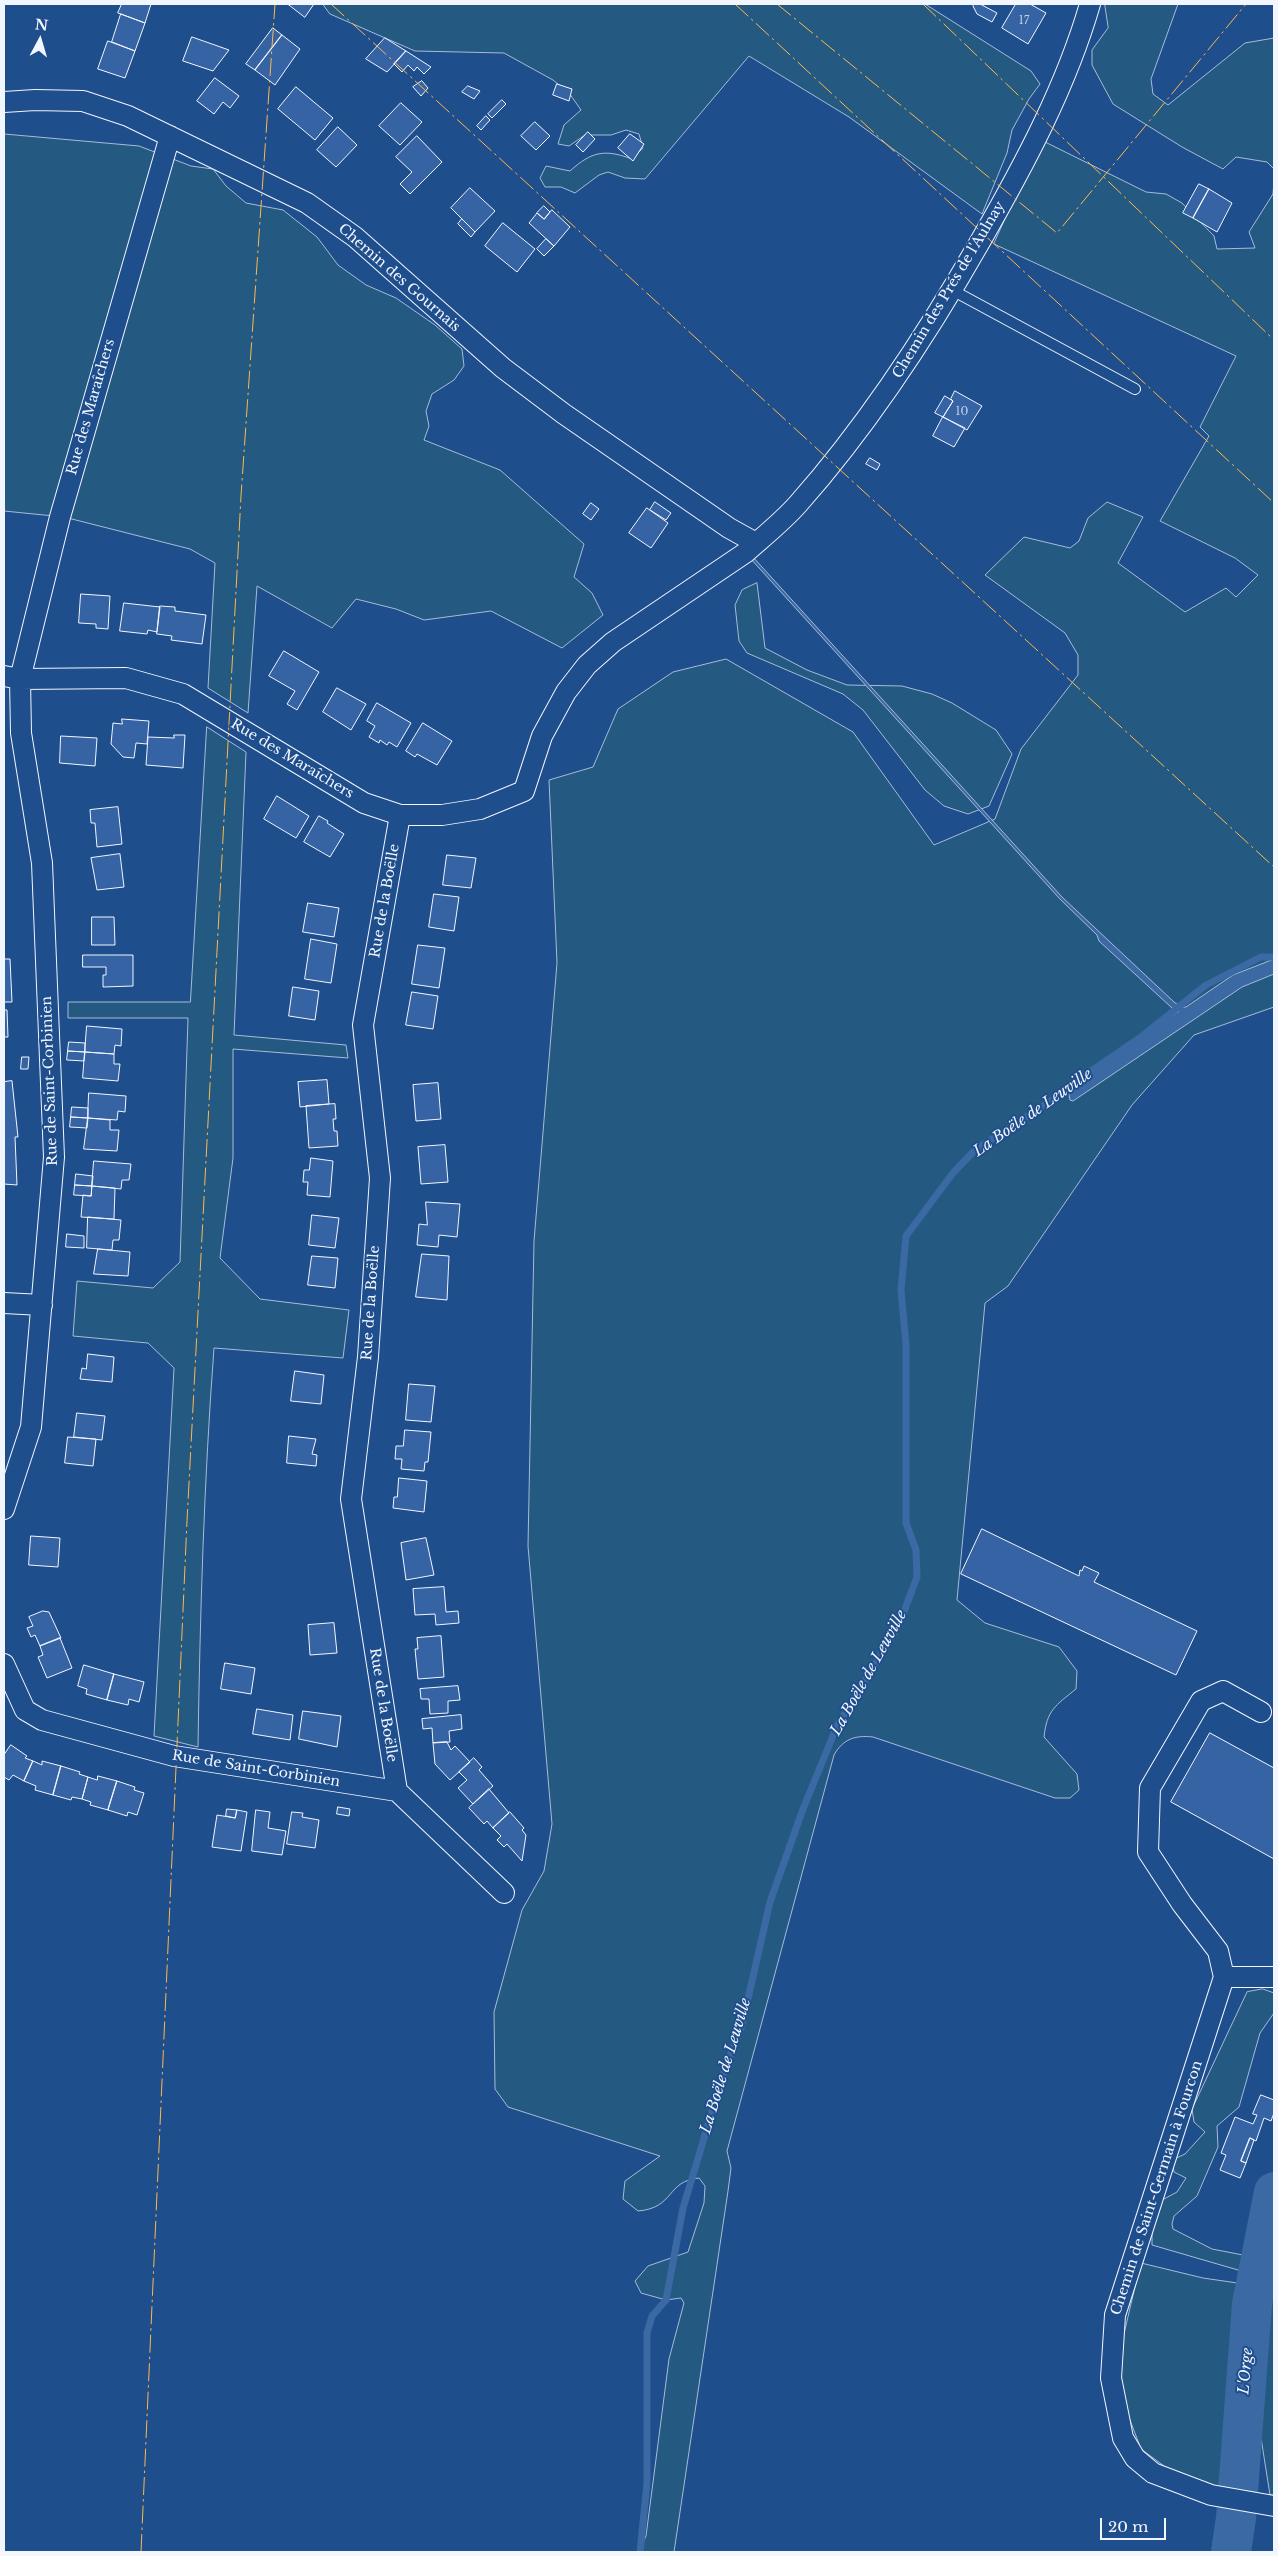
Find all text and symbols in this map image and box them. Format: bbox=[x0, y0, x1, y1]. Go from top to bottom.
house number: 17 bbox=[1019, 14, 1029, 28]
north arrow bbox=[15, 15, 65, 65]
text: N bbox=[34, 15, 49, 35]
street label: Chemin des Prés de l'Aulnay bbox=[889, 198, 1009, 382]
street label: Chemin des Gournais bbox=[335, 220, 463, 336]
street label: Rue des Maraîchers bbox=[64, 337, 118, 477]
house number: 10 bbox=[956, 405, 968, 419]
street label: Rue des Maraîchers bbox=[227, 716, 357, 802]
street label: Rue de la Boëlle bbox=[367, 843, 403, 959]
street label: Rue de Saint-Corbinien bbox=[39, 996, 61, 1166]
water label: La Boële de Leuville bbox=[970, 1065, 1096, 1161]
street label: Rue de la Boëlle bbox=[359, 1245, 383, 1361]
water label: La Boële de Leuville bbox=[827, 1607, 911, 1739]
street label: Rue de la Boëlle bbox=[366, 1647, 400, 1763]
street label: Rue de Saint-Corbinien bbox=[171, 1747, 341, 1791]
water label: La Boële de Leuville bbox=[697, 1996, 755, 2136]
street label: Chemin de Saint-Germain à Fourcon bbox=[1108, 2059, 1206, 2317]
water label: L'Orge bbox=[1235, 2347, 1257, 2395]
scale bar bbox=[1103, 2508, 1169, 2540]
text: 20 m bbox=[1108, 2517, 1148, 2536]

